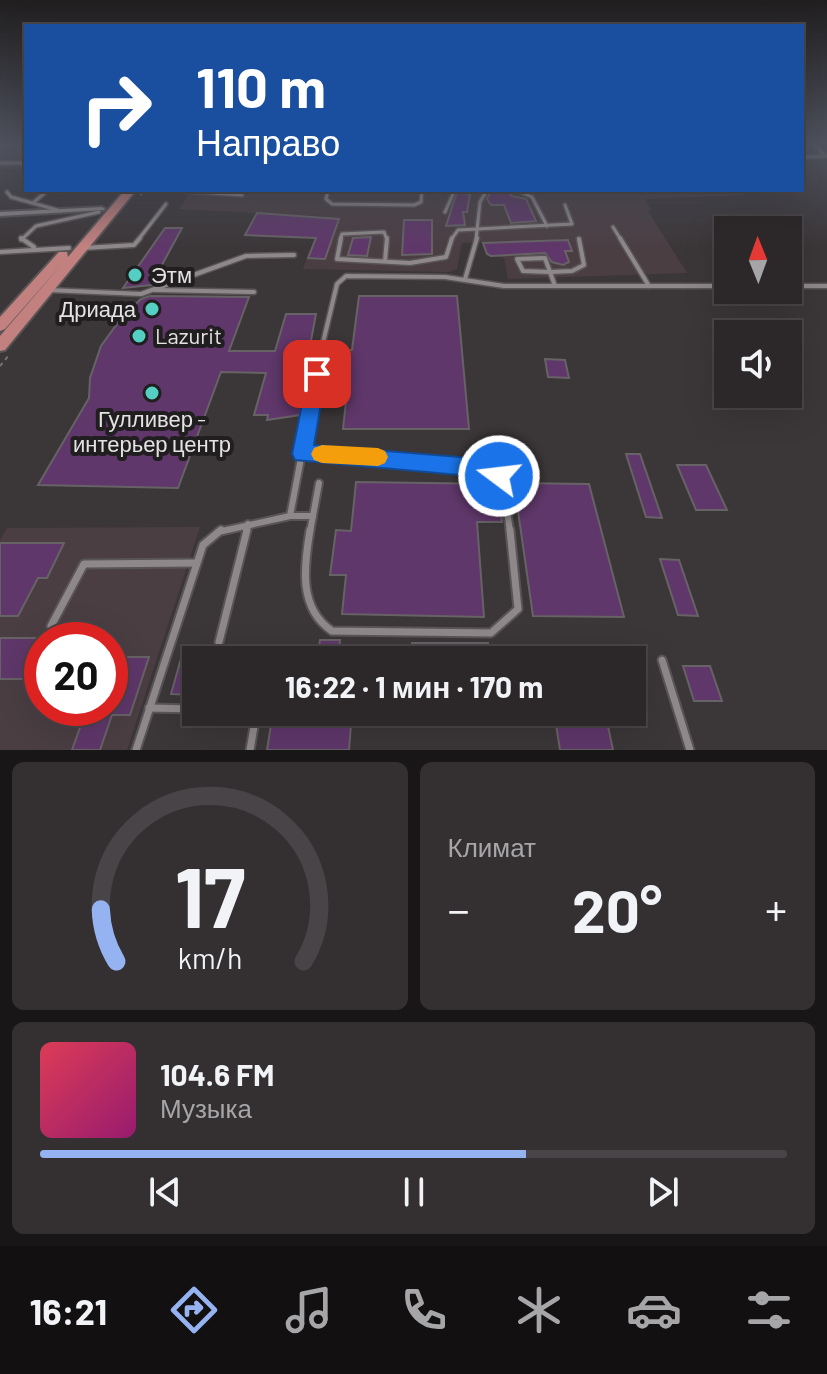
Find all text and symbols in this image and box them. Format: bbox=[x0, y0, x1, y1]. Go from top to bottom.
text: 110 m bbox=[196, 52, 326, 119]
icon: right bbox=[64, 56, 168, 160]
text: Направо bbox=[196, 120, 340, 163]
north arrow bbox=[714, 216, 802, 304]
map controls bbox=[714, 216, 802, 408]
place label: Этм bbox=[151, 261, 192, 287]
marker: Этм bbox=[126, 266, 144, 284]
place label: Дриада bbox=[59, 295, 137, 322]
marker: Дриада bbox=[143, 300, 161, 318]
button: sound bbox=[714, 320, 802, 408]
place label: Lazurit bbox=[155, 322, 222, 348]
marker: Lazurit bbox=[130, 327, 148, 345]
pin bbox=[283, 340, 351, 408]
icon: arrive bbox=[295, 352, 339, 396]
marker: Гулливер - интерьер центр bbox=[143, 384, 161, 402]
place label: Гулливер - интерьер центр bbox=[73, 405, 231, 457]
position arrow bbox=[457, 434, 541, 518]
speed limit sign: 20 bbox=[24, 622, 128, 726]
text: 16:22 · 1 мин · 170 m bbox=[285, 668, 543, 704]
text: Климат bbox=[448, 831, 536, 862]
text: 17 bbox=[174, 845, 245, 945]
text: 20° bbox=[572, 873, 662, 945]
text: − bbox=[448, 882, 470, 935]
text: + bbox=[765, 882, 787, 935]
text: km/h bbox=[177, 940, 242, 975]
text: 104.6 FM bbox=[160, 1056, 274, 1092]
text: Музыка bbox=[160, 1092, 252, 1123]
icon: previous bbox=[143, 1170, 187, 1214]
icon: pause bbox=[392, 1170, 436, 1214]
icon: next bbox=[641, 1170, 685, 1214]
icon: directions bbox=[166, 1282, 222, 1338]
icon: music bbox=[281, 1282, 337, 1338]
icon: phone bbox=[396, 1282, 452, 1338]
icon: climate bbox=[511, 1282, 567, 1338]
icon: car bbox=[626, 1282, 682, 1338]
icon: filters bbox=[741, 1282, 797, 1338]
text: 16:21 bbox=[30, 1289, 107, 1332]

